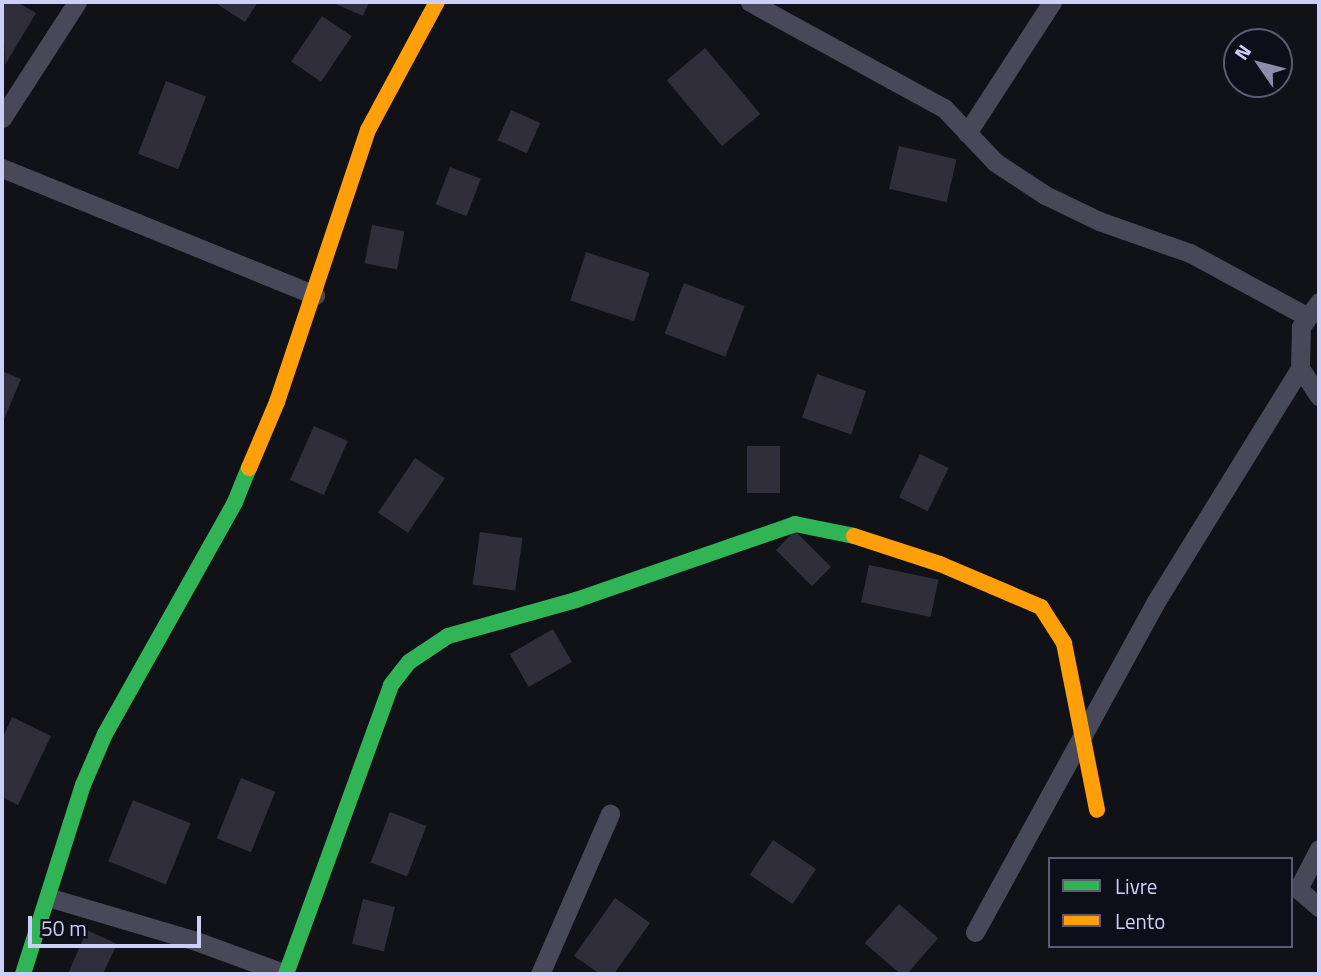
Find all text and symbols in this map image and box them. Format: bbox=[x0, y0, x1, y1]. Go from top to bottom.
north arrow bbox=[1223, 28, 1293, 98]
text: N bbox=[1226, 38, 1258, 66]
legend bbox=[1048, 857, 1293, 948]
text: Livre bbox=[1115, 870, 1157, 902]
scale bar bbox=[32, 902, 205, 946]
text: Lento bbox=[1115, 905, 1165, 937]
text: 50 m bbox=[41, 912, 87, 944]

